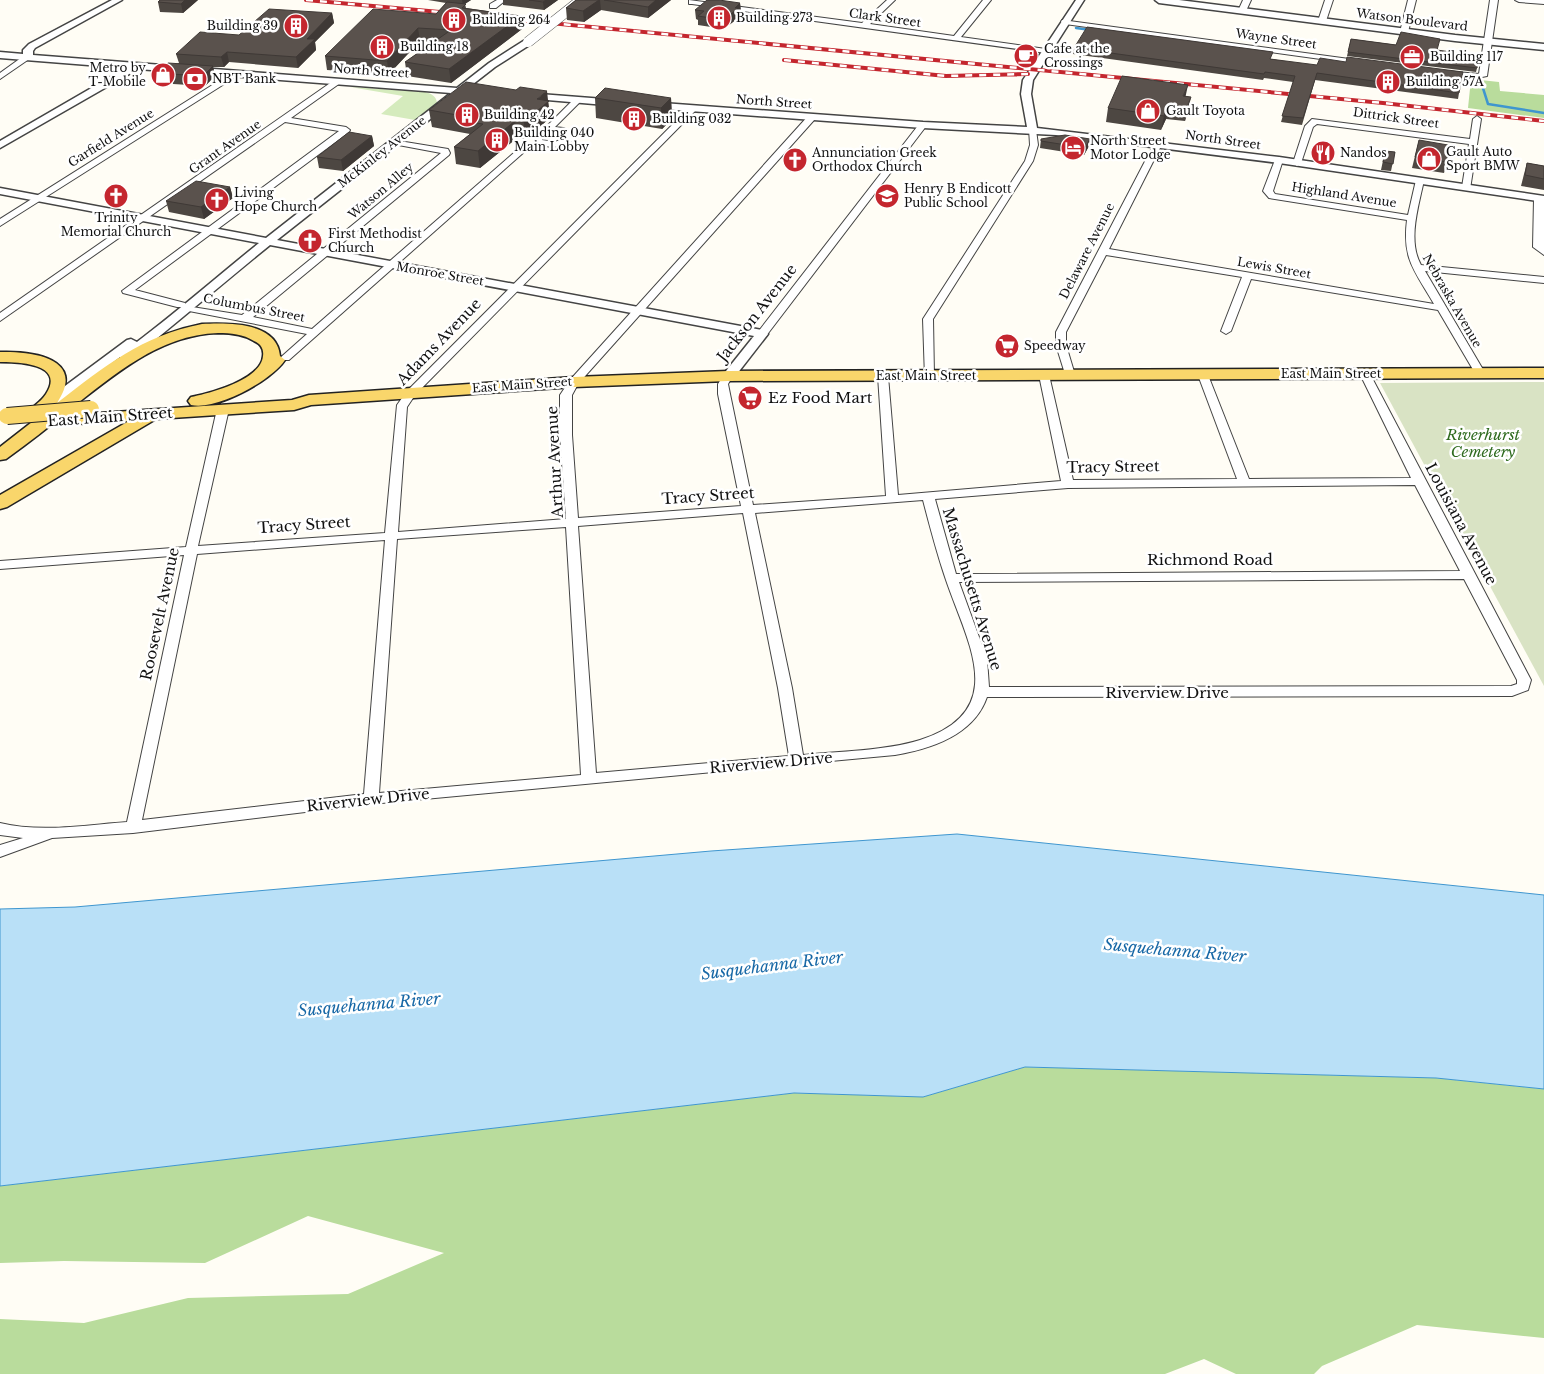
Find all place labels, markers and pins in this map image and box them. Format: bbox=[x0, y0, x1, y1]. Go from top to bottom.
building icon: Building 273 bbox=[706, 5, 732, 31]
building icon: Building 264 bbox=[441, 7, 467, 33]
place label: Building 273 bbox=[736, 10, 813, 25]
place label: Building 264 bbox=[472, 12, 550, 27]
building icon: Building 39 bbox=[283, 13, 309, 39]
place label: Building 39 bbox=[207, 18, 278, 33]
building icon: Building 18 bbox=[369, 34, 395, 60]
place label: Building 18 bbox=[400, 39, 469, 54]
place label: Cafe at the Crossings bbox=[1044, 41, 1110, 70]
cafe icon: Cafe at the Crossings bbox=[1013, 43, 1039, 69]
office icon: Building 117 bbox=[1399, 44, 1425, 70]
place label: Building 117 bbox=[1430, 49, 1504, 64]
place label: Metro by T-Mobile bbox=[89, 60, 146, 89]
shop icon: Metro by T-Mobile bbox=[150, 62, 176, 88]
bank icon: NBT Bank bbox=[182, 66, 208, 92]
building icon: Building 57A bbox=[1375, 69, 1401, 95]
place label: NBT Bank bbox=[212, 71, 277, 86]
place label: Building 57A bbox=[1406, 74, 1485, 89]
shop icon: Gault Toyota bbox=[1135, 98, 1161, 124]
building icon: Building 42 bbox=[454, 102, 480, 128]
place label: Gault Toyota bbox=[1166, 103, 1245, 118]
building icon: Building 032 bbox=[621, 106, 647, 132]
place label: Building 42 bbox=[484, 107, 555, 122]
place label: Building 032 bbox=[652, 111, 732, 126]
place label: Building 040 Main Lobby bbox=[514, 125, 594, 154]
building icon: Building 040 Main Lobby bbox=[484, 127, 510, 153]
place label: North Street Motor Lodge bbox=[1090, 133, 1171, 162]
hotel icon: North Street Motor Lodge bbox=[1060, 135, 1086, 161]
restaurant icon: Nandos bbox=[1310, 140, 1336, 166]
place label: Gault Auto Sport BMW bbox=[1446, 144, 1521, 173]
place label: Annunciation Greek Orthodox Church bbox=[811, 145, 937, 174]
place label: Nandos bbox=[1340, 145, 1387, 160]
shop icon: Gault Auto Sport BMW bbox=[1416, 146, 1442, 172]
church icon: Annunciation Greek Orthodox Church bbox=[782, 147, 808, 173]
place label: Henry B Endicott Public School bbox=[904, 181, 1012, 210]
church icon: Trinity Memorial Church bbox=[103, 183, 129, 209]
school or university icon: Henry B Endicott Public School bbox=[874, 183, 900, 209]
place label: Living Hope Church bbox=[234, 185, 317, 214]
church icon: Living Hope Church bbox=[204, 187, 230, 213]
place label: Trinity Memorial Church bbox=[61, 210, 171, 239]
place label: First Methodist Church bbox=[328, 226, 422, 255]
church icon: First Methodist Church bbox=[297, 228, 323, 254]
supermarket icon: Speedway bbox=[994, 333, 1020, 359]
place label: Speedway bbox=[1024, 338, 1086, 353]
supermarket icon: Ez Food Mart bbox=[737, 385, 763, 411]
place label: Ez Food Mart bbox=[768, 388, 873, 407]

